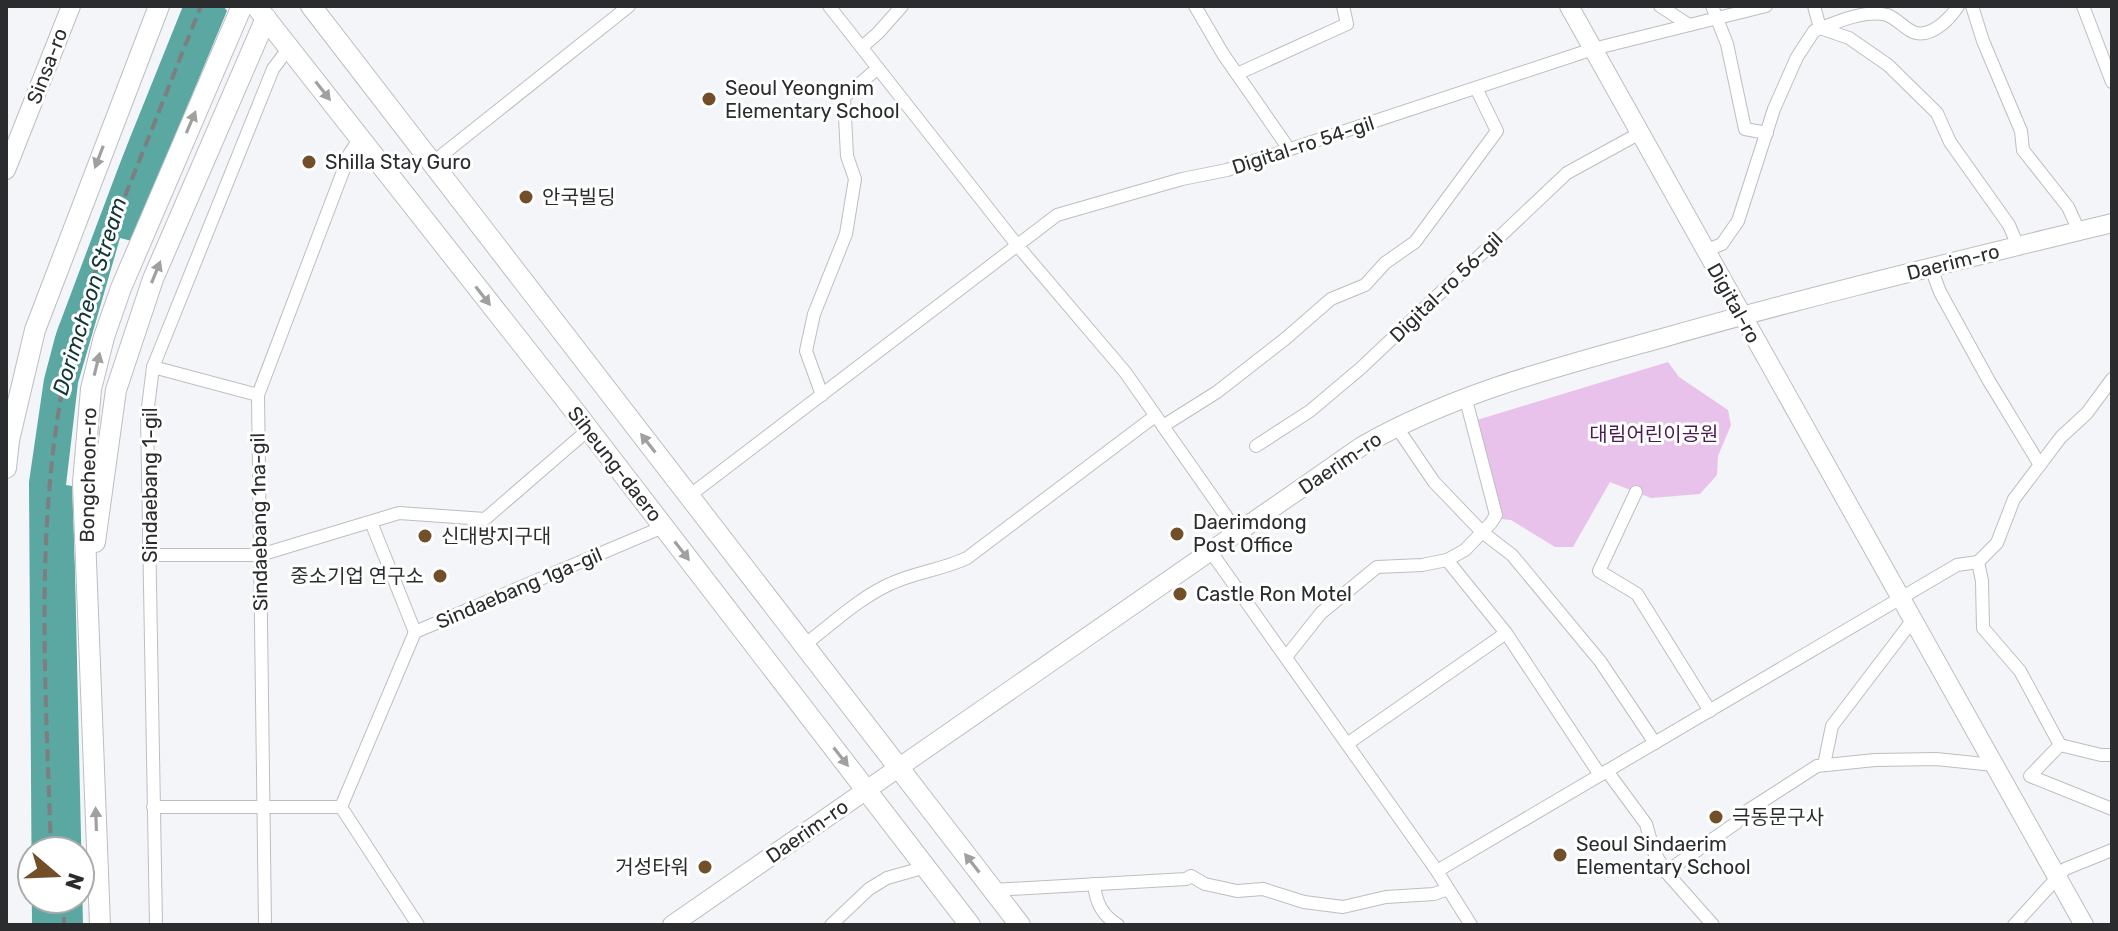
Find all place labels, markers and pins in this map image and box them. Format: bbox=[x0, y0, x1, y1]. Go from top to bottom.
place label: Seoul Yeongnim Elementary School bbox=[725, 76, 900, 123]
marker: Seoul Yeongnim Elementary School bbox=[700, 90, 718, 108]
place label: Shilla Stay Guro bbox=[325, 150, 471, 174]
marker: Shilla Stay Guro bbox=[300, 153, 318, 171]
place label: 안국빌딩 bbox=[542, 185, 616, 209]
marker: 안국빌딩 bbox=[517, 188, 535, 206]
place label: Daerimdong Post Office bbox=[1193, 510, 1307, 557]
place label: 신대방지구대 bbox=[441, 524, 551, 548]
marker: Daerimdong Post Office bbox=[1168, 525, 1186, 543]
marker: 신대방지구대 bbox=[416, 527, 434, 545]
place label: 중소기업 연구소 bbox=[290, 564, 424, 588]
marker: 중소기업 연구소 bbox=[431, 567, 449, 585]
place label: Castle Ron Motel bbox=[1196, 582, 1352, 606]
marker: Castle Ron Motel bbox=[1171, 585, 1189, 603]
place label: 극동문구사 bbox=[1732, 805, 1824, 829]
marker: 극동문구사 bbox=[1707, 808, 1725, 826]
place label: Seoul Sindaerim Elementary School bbox=[1576, 832, 1751, 879]
marker: Seoul Sindaerim Elementary School bbox=[1551, 846, 1569, 864]
place label: 거성타워 bbox=[615, 855, 689, 879]
marker: 거성타워 bbox=[696, 858, 714, 876]

